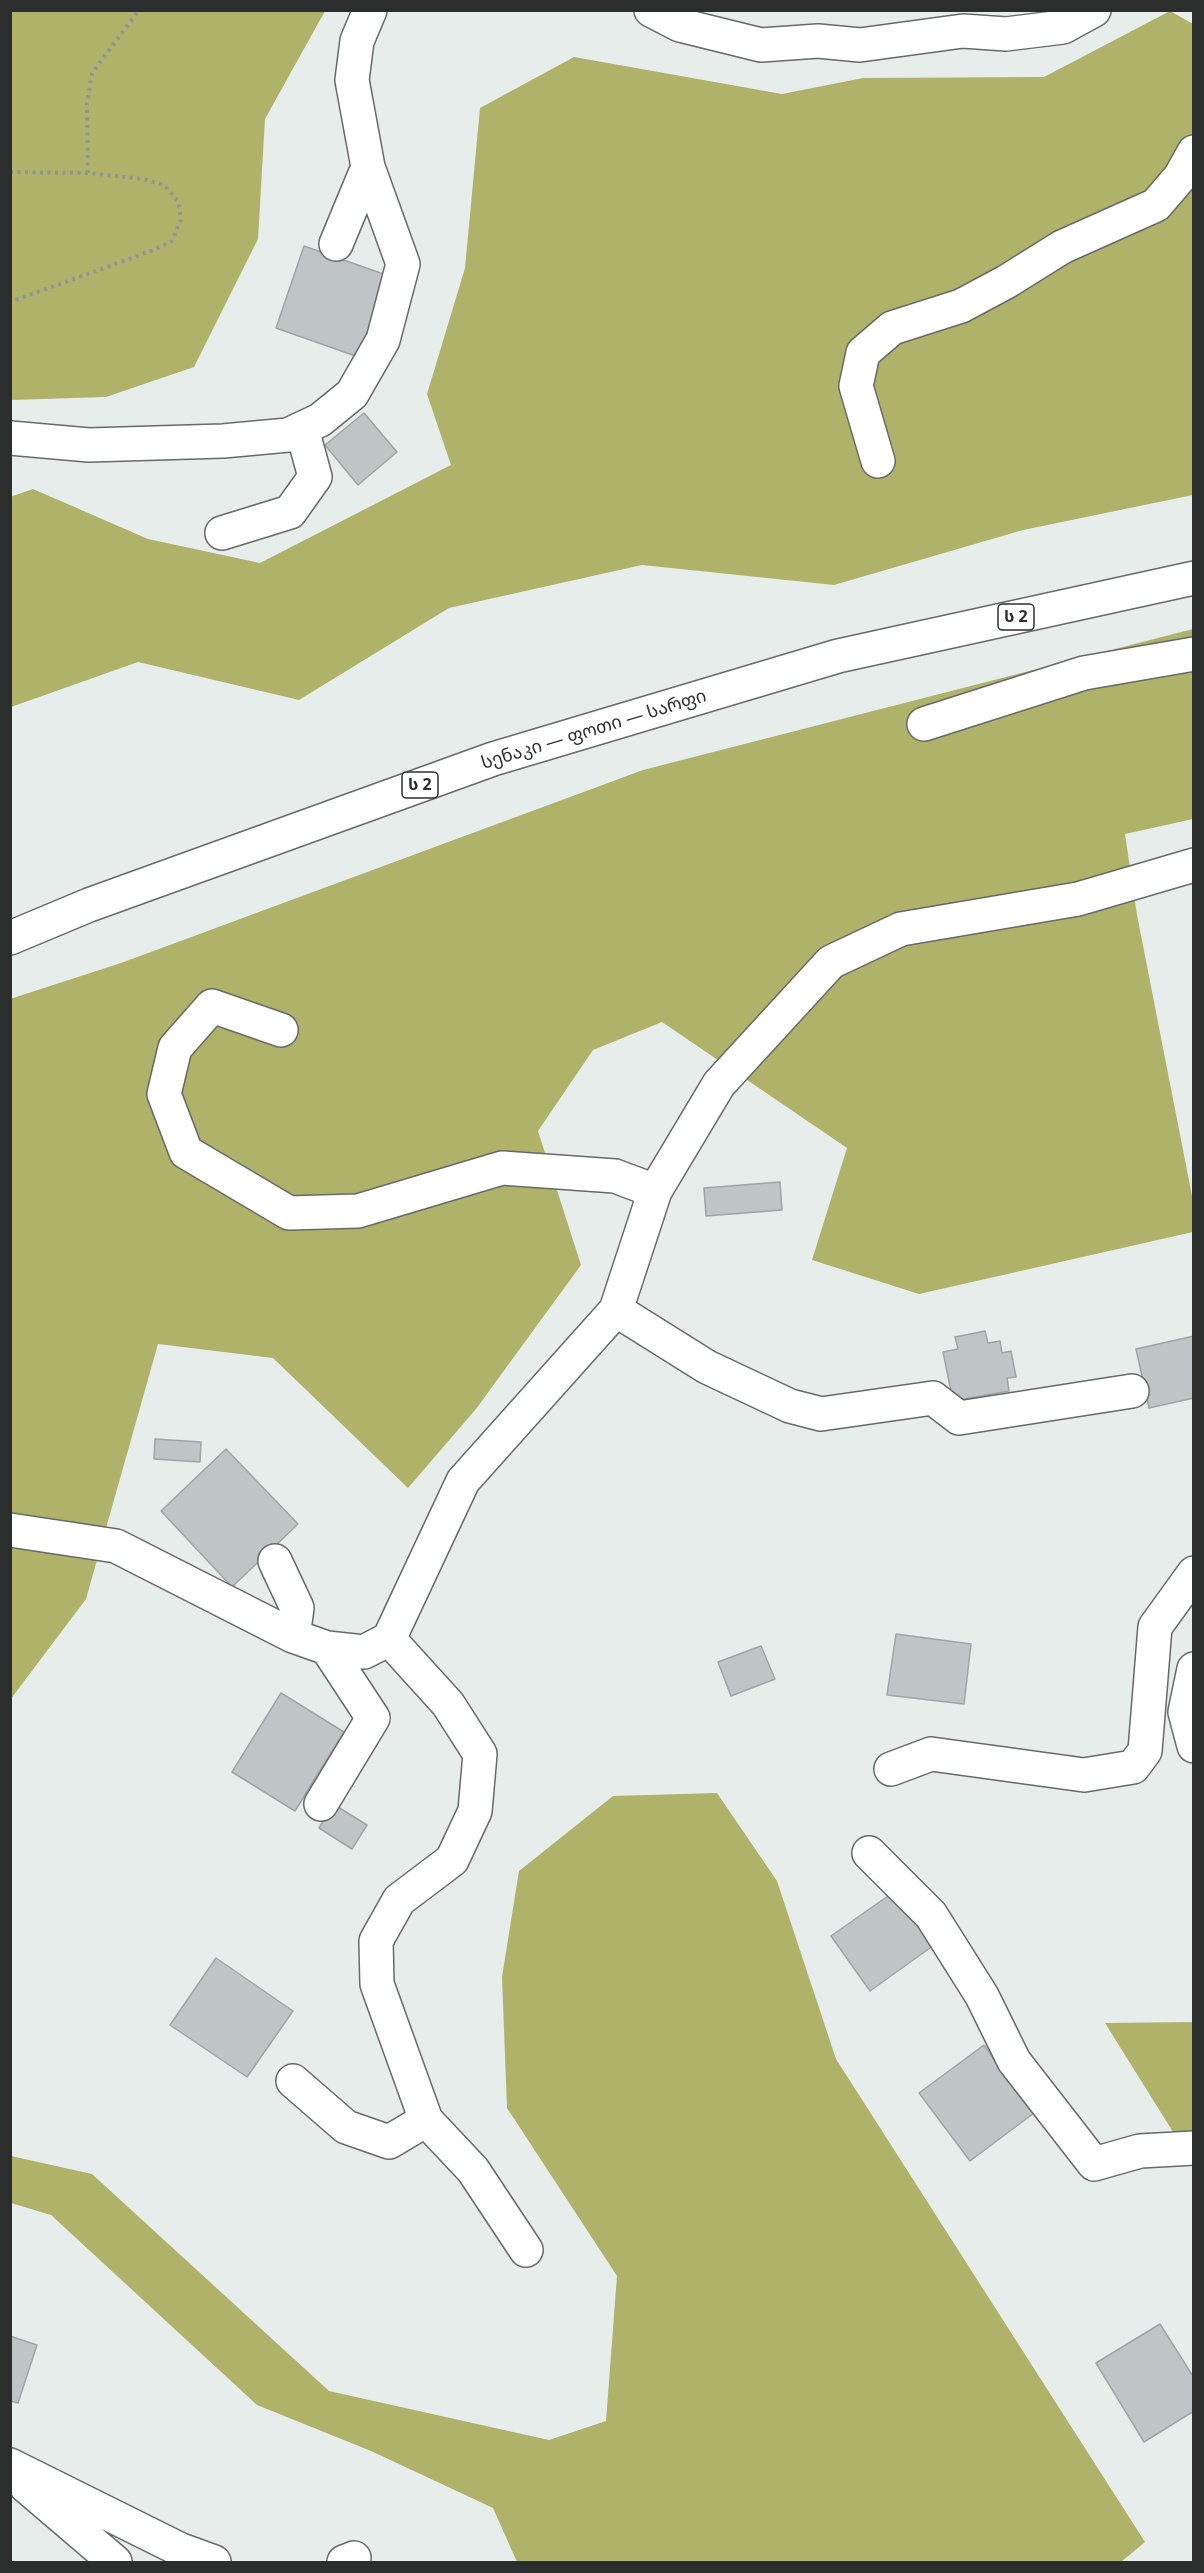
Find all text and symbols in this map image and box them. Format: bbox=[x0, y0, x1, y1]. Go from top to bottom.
road number: ს 2 bbox=[998, 604, 1034, 630]
street label: სენაკი — ფოთი — სარფი bbox=[479, 685, 709, 775]
road number: ს 2 bbox=[402, 772, 438, 798]

